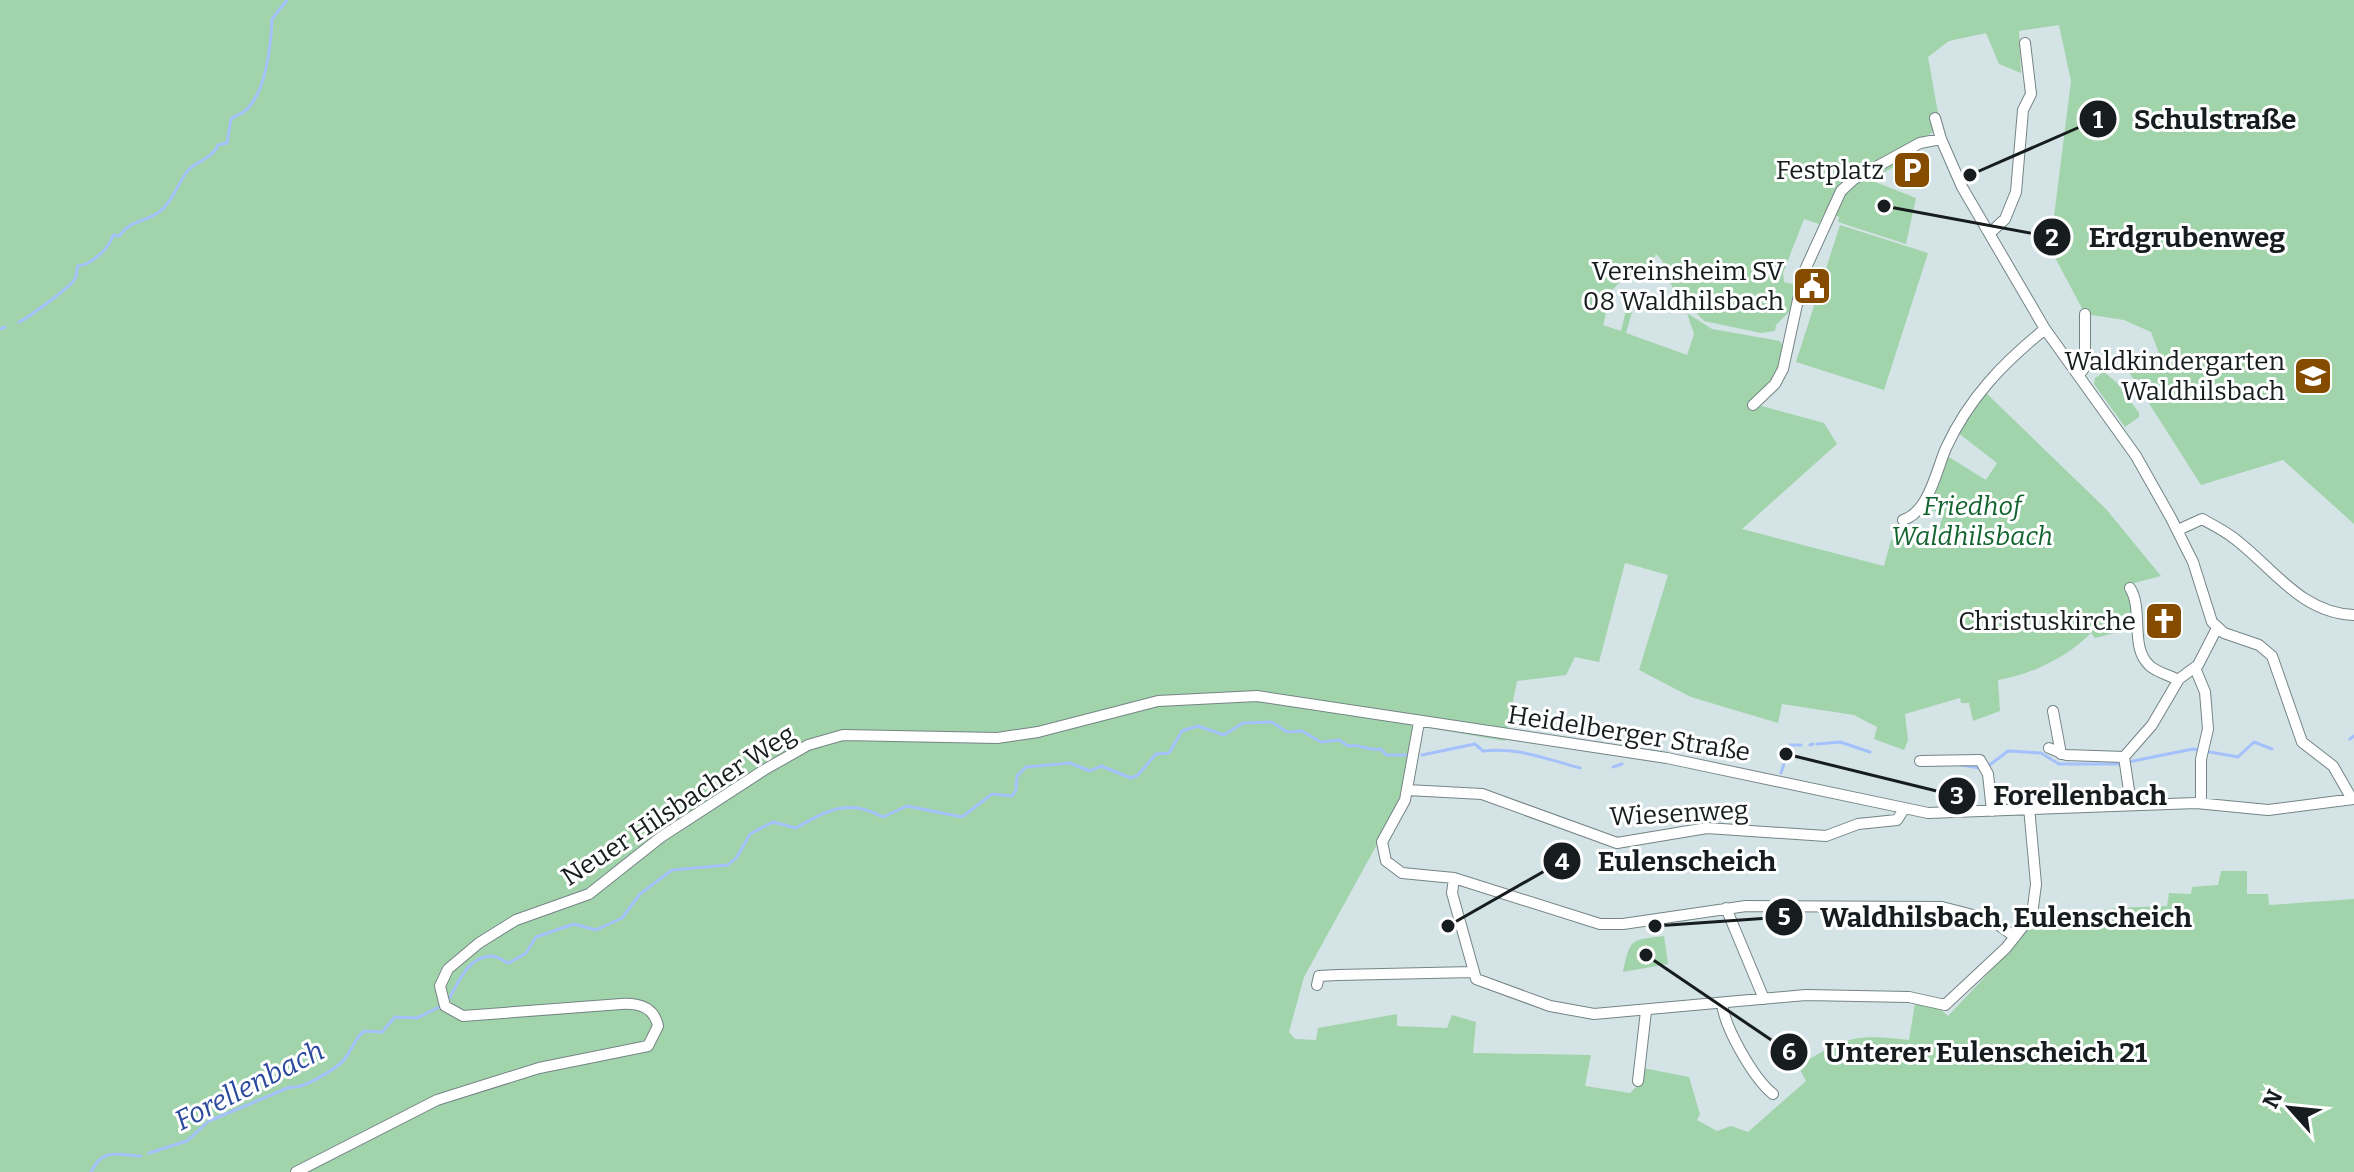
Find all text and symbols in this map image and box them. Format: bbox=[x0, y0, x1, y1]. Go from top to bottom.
callout: Schulstraße bbox=[2078, 93, 2312, 145]
text: Schulstraße bbox=[2134, 103, 2296, 136]
text: 1 bbox=[2093, 106, 2104, 134]
parking icon: Festplatz bbox=[1891, 149, 1933, 191]
place label: Festplatz bbox=[1776, 155, 1884, 186]
callout: Erdgrubenweg bbox=[2032, 211, 2301, 263]
text: Erdgrubenweg bbox=[2089, 221, 2285, 254]
text: 2 bbox=[2045, 224, 2059, 252]
place label: Vereinsheim SV 08 Waldhilsbach bbox=[1583, 256, 1784, 317]
public building icon: Vereinsheim SV 08 Waldhilsbach bbox=[1791, 265, 1833, 307]
place label: Waldkindergarten Waldhilsbach bbox=[2065, 346, 2286, 407]
school or university icon: Waldkindergarten Waldhilsbach bbox=[2292, 355, 2334, 397]
park label: Friedhof Waldhilsbach bbox=[1891, 491, 2053, 552]
church icon: Christuskirche bbox=[2143, 600, 2185, 642]
place label: Christuskirche bbox=[1958, 606, 2136, 637]
street label: Heidelberger Straße bbox=[1505, 699, 1752, 768]
street label: Neuer Hilsbacher Weg bbox=[556, 718, 801, 893]
callout: Forellenbach bbox=[1937, 770, 2183, 822]
text: Forellenbach bbox=[1993, 779, 2167, 812]
text: 3 bbox=[1950, 782, 1964, 810]
street label: Wiesenweg bbox=[1609, 794, 1749, 833]
callout: Eulenscheich bbox=[1542, 835, 1793, 887]
text: Eulenscheich bbox=[1598, 845, 1777, 878]
text: 4 bbox=[1555, 848, 1570, 876]
callout: Waldhilsbach, Eulenscheich bbox=[1764, 891, 2208, 943]
text: Waldhilsbach, Eulenscheich bbox=[1820, 901, 2192, 934]
text: 5 bbox=[1777, 903, 1791, 931]
callout: Unterer Eulenscheich 21 bbox=[1769, 1026, 2163, 1078]
water label: Forellenbach bbox=[169, 1034, 329, 1137]
text: Unterer Eulenscheich 21 bbox=[1825, 1036, 2147, 1069]
text: 6 bbox=[1782, 1038, 1796, 1066]
north arrow bbox=[2250, 1068, 2330, 1148]
text: N bbox=[2257, 1085, 2289, 1113]

